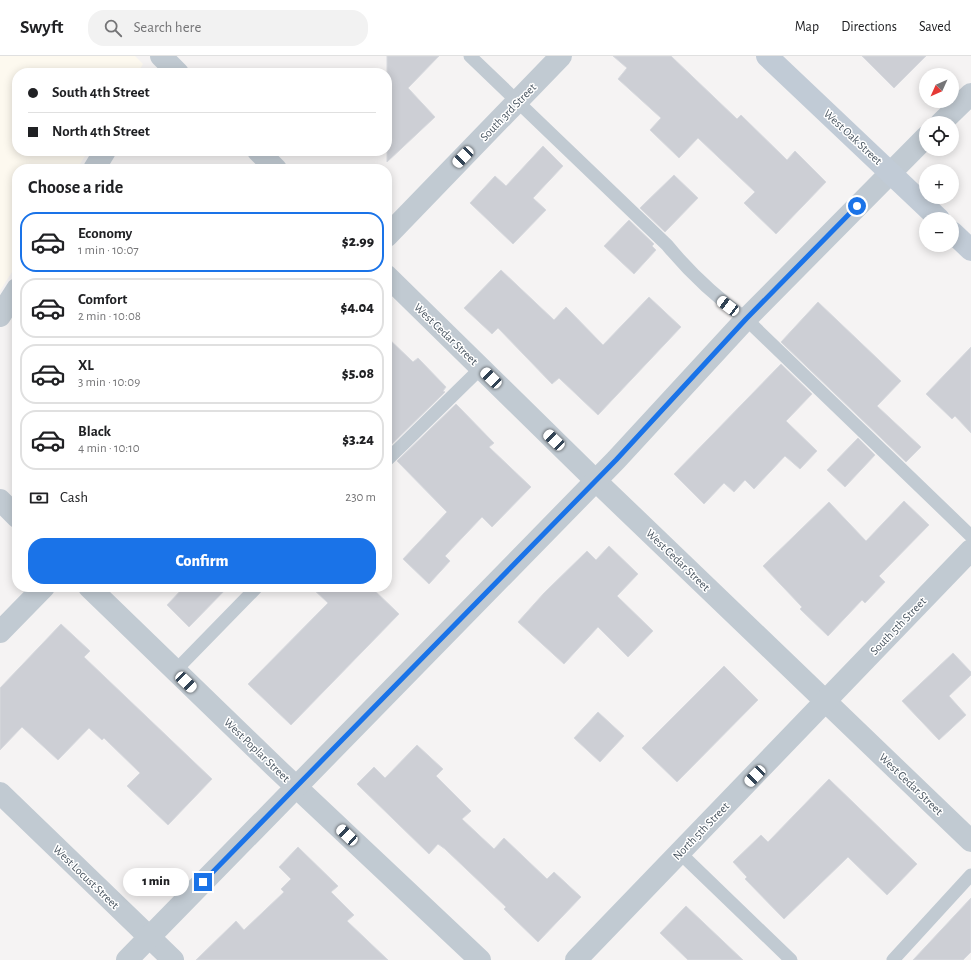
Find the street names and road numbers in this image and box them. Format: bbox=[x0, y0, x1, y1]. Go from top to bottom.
street label: South 3rd Street bbox=[478, 81, 538, 143]
street label: West Oak Street bbox=[822, 107, 885, 167]
street label: West Cedar Street bbox=[412, 301, 480, 367]
street label: West Cedar Street bbox=[644, 527, 712, 593]
street label: South 5th Street bbox=[868, 595, 928, 657]
street label: West Poplar Street bbox=[222, 716, 292, 784]
street label: West Cedar Street bbox=[877, 751, 945, 817]
street label: North 5th Street bbox=[671, 800, 731, 862]
street label: West Locust Street bbox=[51, 843, 121, 911]

